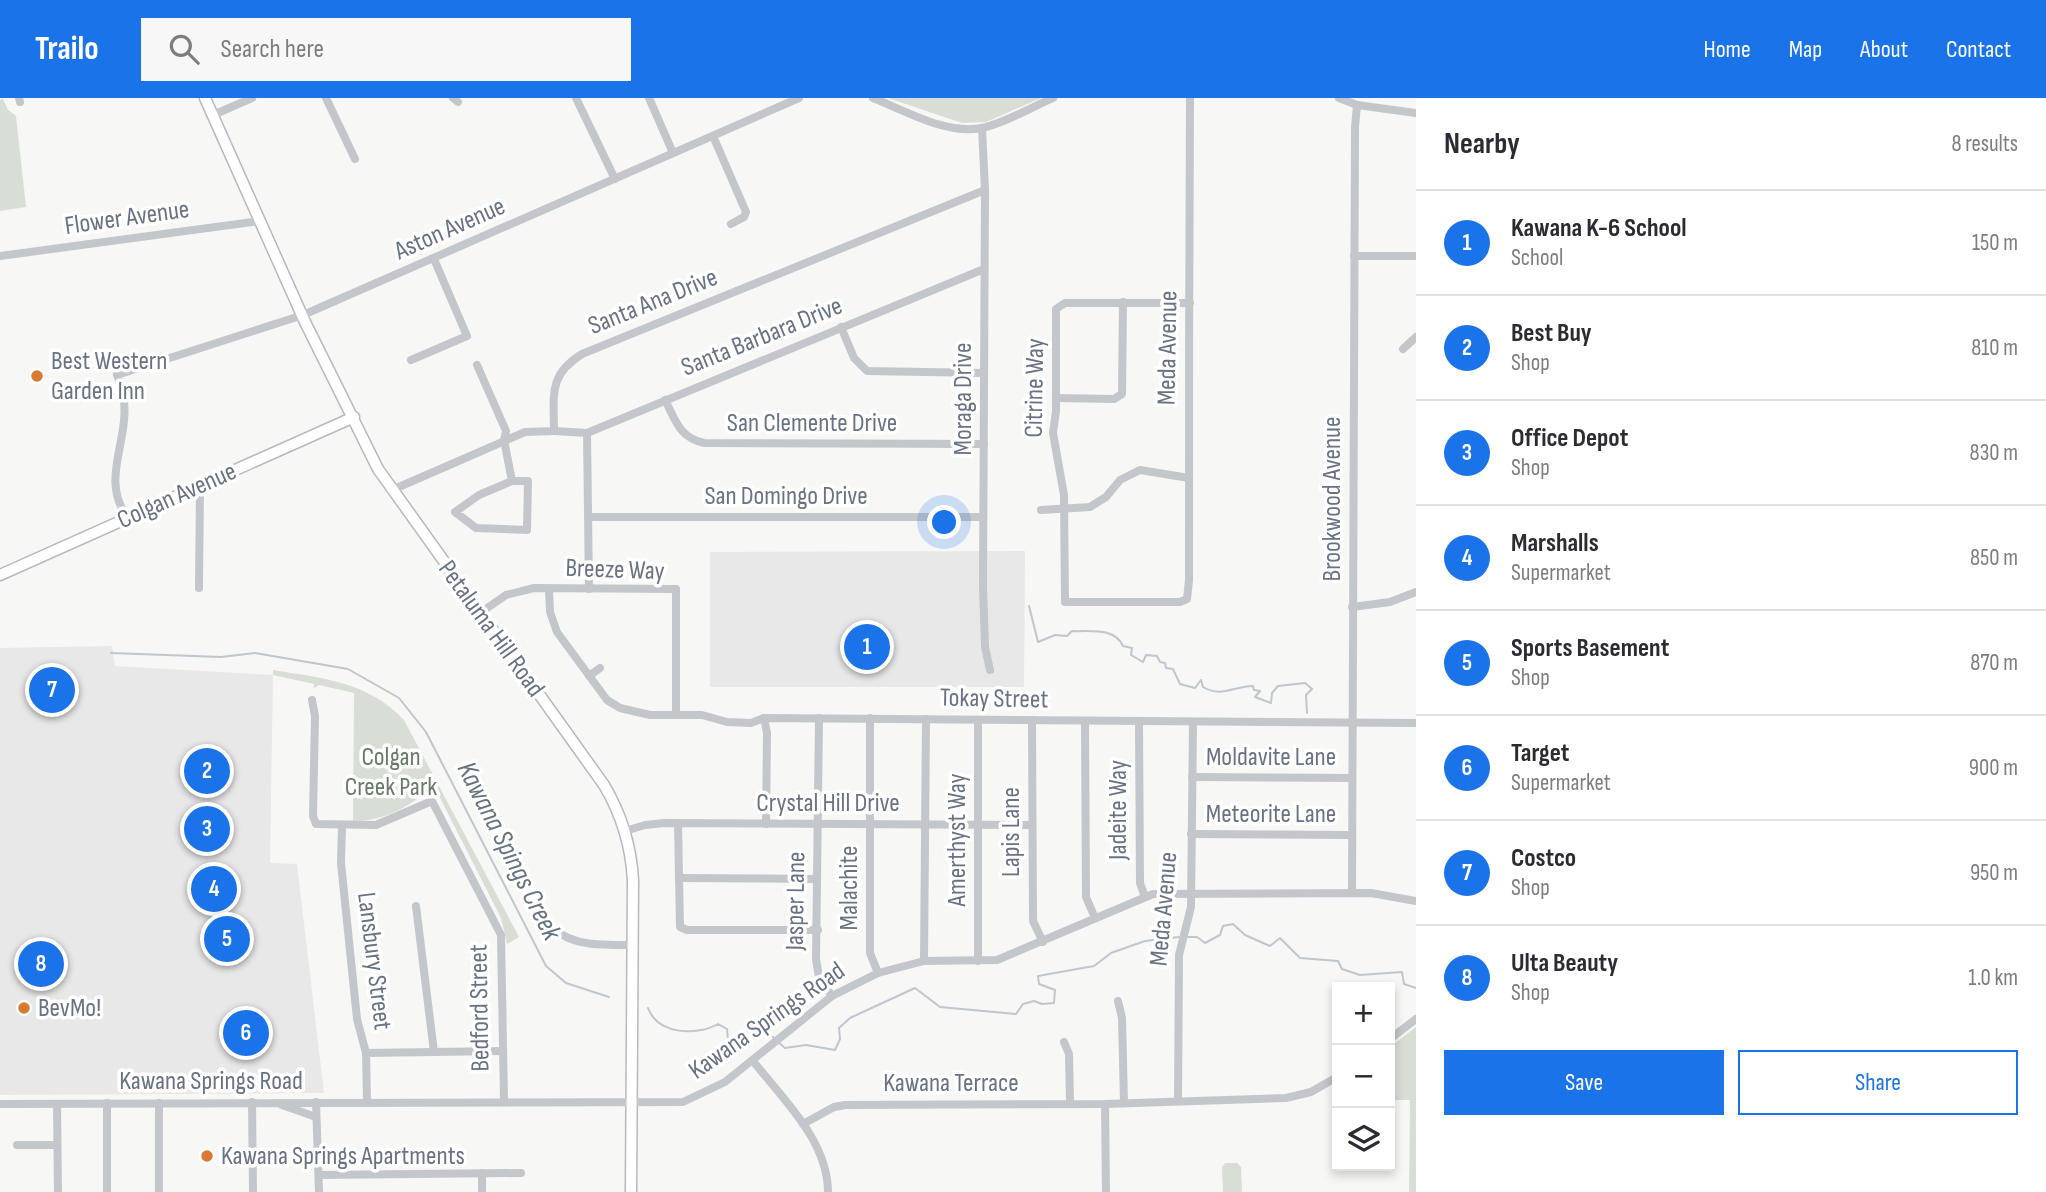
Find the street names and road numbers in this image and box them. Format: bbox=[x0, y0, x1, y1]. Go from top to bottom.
street label: Aston Avenue bbox=[389, 191, 510, 268]
street label: Flower Avenue bbox=[63, 194, 191, 242]
street label: Santa Ana Drive bbox=[584, 262, 722, 342]
street label: Santa Barbara Drive bbox=[677, 291, 847, 383]
street label: Meda Avenue bbox=[1152, 291, 1184, 405]
street label: Citrine Way bbox=[1019, 338, 1051, 438]
street label: Moraga Drive bbox=[948, 343, 979, 455]
street label: San Clemente Drive bbox=[727, 408, 897, 439]
street label: Brookwood Avenue bbox=[1317, 417, 1348, 581]
street label: Colgan Avenue bbox=[113, 456, 241, 536]
street label: San Domingo Drive bbox=[704, 481, 868, 512]
street label: Breeze Way bbox=[565, 553, 665, 587]
street label: Petaluma Hill Road bbox=[431, 555, 551, 703]
street label: Tokay Street bbox=[940, 683, 1049, 715]
street label: Moldavite Lane bbox=[1206, 742, 1336, 773]
street label: Jadeite Way bbox=[1103, 760, 1134, 861]
street label: Amerthyst Way bbox=[942, 773, 973, 908]
street label: Lapis Lane bbox=[996, 787, 1027, 877]
street label: Crystal Hill Drive bbox=[756, 788, 900, 819]
street label: Meteorite Lane bbox=[1206, 799, 1336, 830]
street label: Malachite bbox=[834, 846, 865, 930]
street label: Jasper Lane bbox=[780, 851, 812, 952]
street label: Meda Avenue bbox=[1144, 851, 1184, 967]
street label: Lansbury Street bbox=[350, 890, 398, 1032]
street label: Bedford Street bbox=[463, 944, 497, 1072]
street label: Kawana Springs Road bbox=[683, 956, 851, 1086]
street label: Kawana Springs Road bbox=[119, 1066, 303, 1097]
street label: Kawana Terrace bbox=[883, 1068, 1019, 1099]

